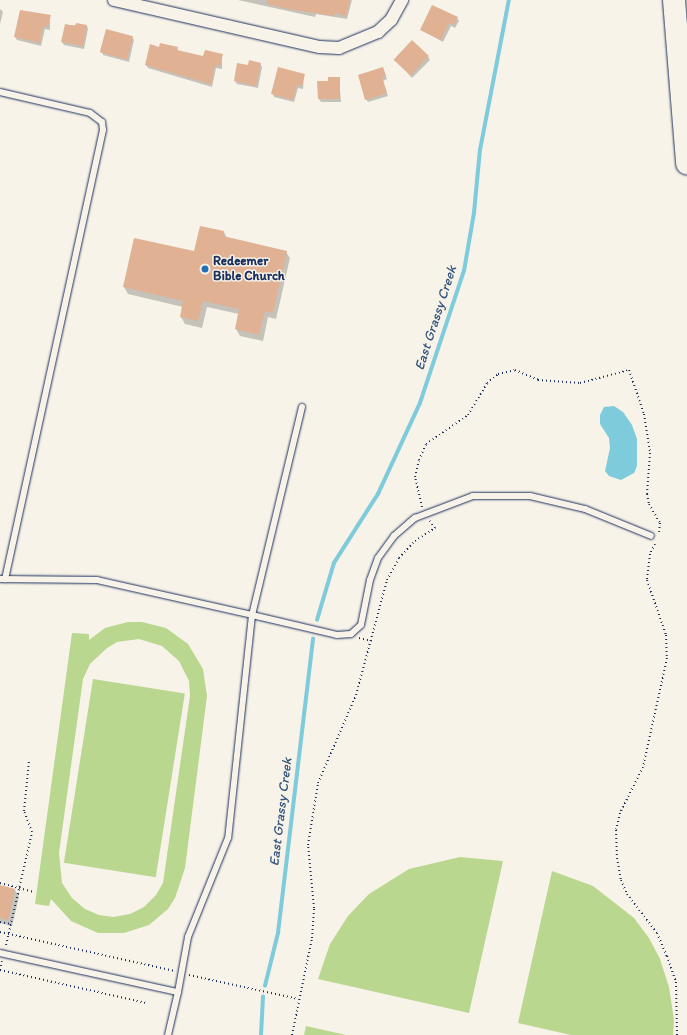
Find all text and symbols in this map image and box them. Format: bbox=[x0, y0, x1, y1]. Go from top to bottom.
place label: Redeemer Bible Church bbox=[213, 254, 285, 285]
water label: East Grassy Creek bbox=[411, 263, 461, 373]
marker: Redeemer Bible Church bbox=[200, 264, 210, 274]
water label: East Grassy Creek bbox=[266, 757, 296, 867]

